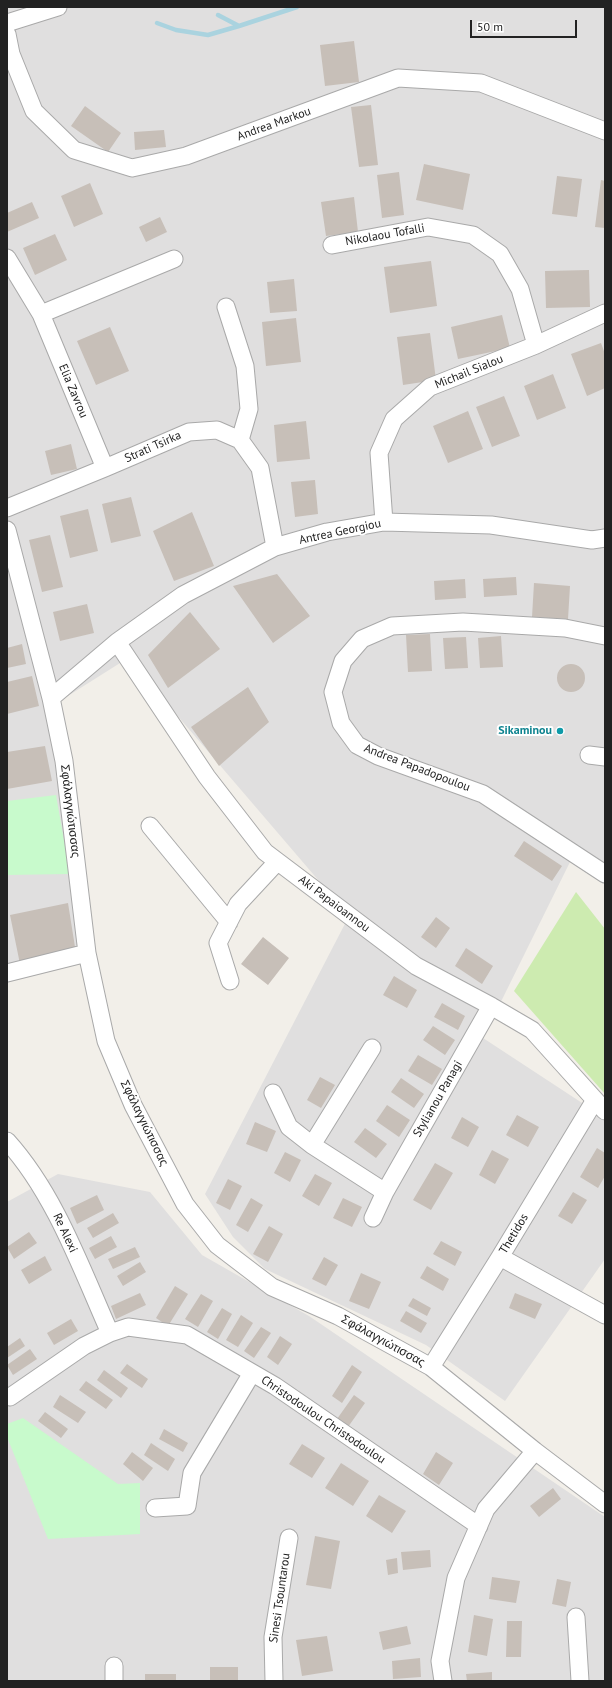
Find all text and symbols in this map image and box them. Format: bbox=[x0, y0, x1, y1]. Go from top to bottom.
scale bar bbox=[472, 12, 579, 38]
text: 50 m bbox=[477, 19, 503, 34]
street label: Andrea Markou bbox=[235, 104, 313, 144]
street label: Nikolaou Tofalli bbox=[344, 221, 426, 249]
street label: Michail Sialou bbox=[433, 352, 505, 392]
street label: Elia Zavrou bbox=[55, 362, 91, 420]
street label: Strati Tsirka bbox=[122, 428, 184, 466]
street label: Antrea Georgiou bbox=[298, 516, 382, 548]
place label: Sikaminou bbox=[498, 724, 552, 738]
marker: Sikaminou bbox=[555, 726, 565, 736]
street label: Andrea Papadopoulou bbox=[362, 741, 472, 795]
street label: Σφάλαγγιώτισσας bbox=[57, 764, 83, 858]
street label: Aki Papaioannou bbox=[296, 873, 372, 935]
street label: Stylianou Panagi bbox=[410, 1058, 466, 1140]
street label: Σφάλαγγιώτισσας bbox=[117, 1078, 171, 1168]
street label: Re Alexi bbox=[50, 1211, 80, 1255]
street label: Thetidos bbox=[496, 1211, 532, 1257]
street label: Σφάλαγγιώτισσας bbox=[339, 1312, 427, 1370]
street label: Christodoulou Christodoulou bbox=[258, 1373, 388, 1467]
street label: Sinesi Tsountarou bbox=[267, 1552, 293, 1644]

